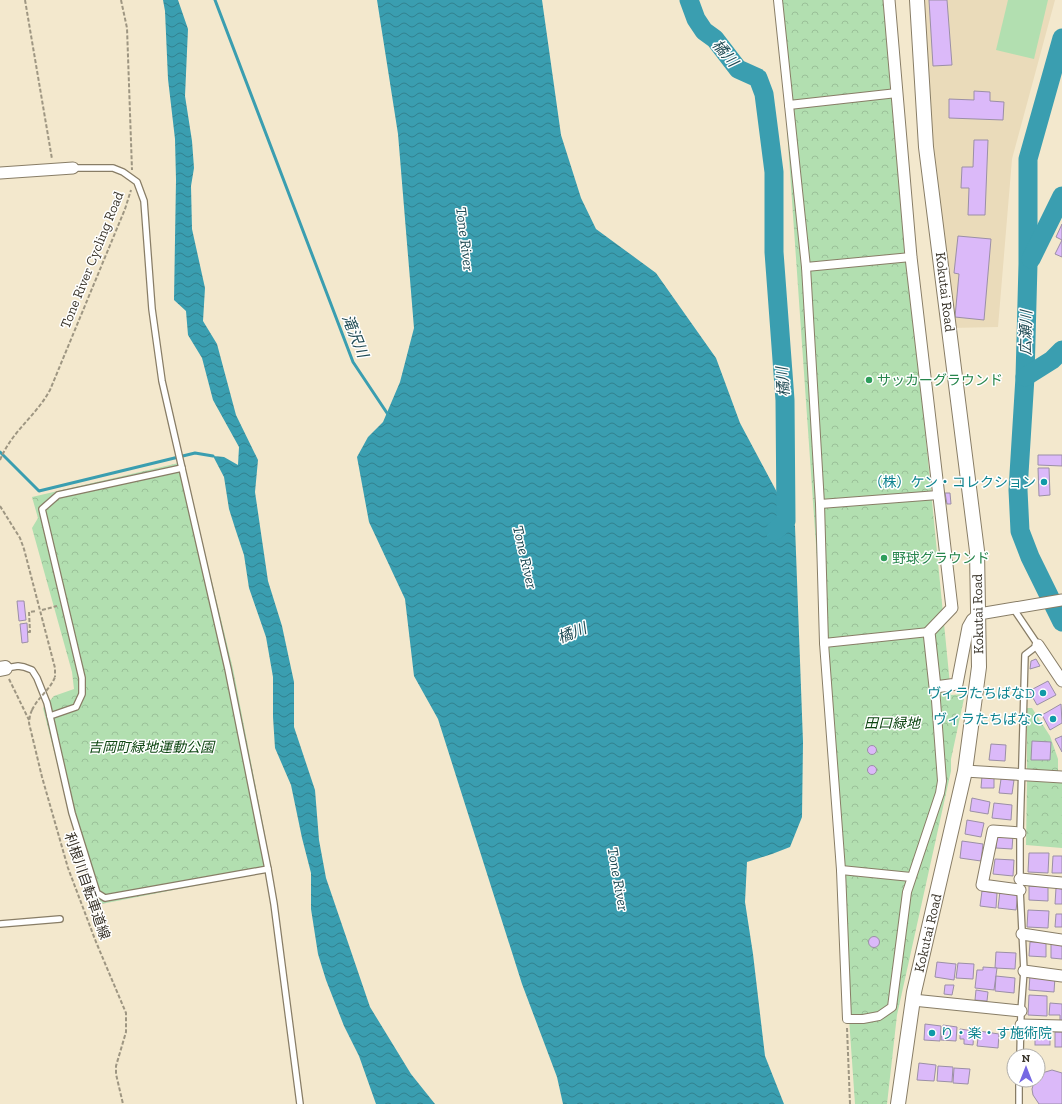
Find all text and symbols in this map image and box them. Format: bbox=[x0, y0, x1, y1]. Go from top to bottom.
water label: 橘川 bbox=[708, 36, 743, 72]
street label: Tone River Cycling Road bbox=[57, 189, 127, 331]
water label: Tone River bbox=[452, 206, 478, 273]
street label: Kokutai Road bbox=[932, 251, 958, 333]
water label: 広瀬川 bbox=[1017, 308, 1035, 356]
water label: 滝沢川 bbox=[338, 312, 373, 362]
water label: 橘川 bbox=[773, 364, 793, 398]
place label: サッカーグラウンド bbox=[877, 372, 1003, 389]
marker: サッカーグラウンド bbox=[864, 375, 874, 385]
place label: （株）ケン・コレクション bbox=[868, 474, 1036, 491]
marker: （株）ケン・コレクション bbox=[1039, 477, 1049, 487]
water label: Tone River bbox=[509, 524, 541, 591]
place label: 野球グラウンド bbox=[892, 550, 990, 567]
marker: 野球グラウンド bbox=[879, 553, 889, 563]
street label: Kokutai Road bbox=[969, 573, 987, 654]
water label: 橘川 bbox=[555, 618, 591, 647]
place label: ヴィラたちばなD bbox=[927, 685, 1035, 702]
marker: ヴィラたちばなD bbox=[1038, 688, 1048, 698]
place label: ヴィラたちばなＣ bbox=[933, 711, 1045, 728]
marker: ヴィラたちばなＣ bbox=[1048, 714, 1058, 724]
park label: 田口緑地 bbox=[864, 715, 922, 732]
park label: 吉岡町緑地運動公園 bbox=[88, 739, 216, 756]
street label: 利根川自転車道線 bbox=[61, 830, 113, 942]
water label: Tone River bbox=[604, 846, 633, 913]
street label: Kokutai Road bbox=[911, 892, 945, 974]
place label: り・楽・す施術院 bbox=[940, 1025, 1052, 1042]
marker: り・楽・す施術院 bbox=[927, 1028, 937, 1038]
north arrow bbox=[1006, 1048, 1046, 1088]
text: N bbox=[1022, 1052, 1031, 1065]

